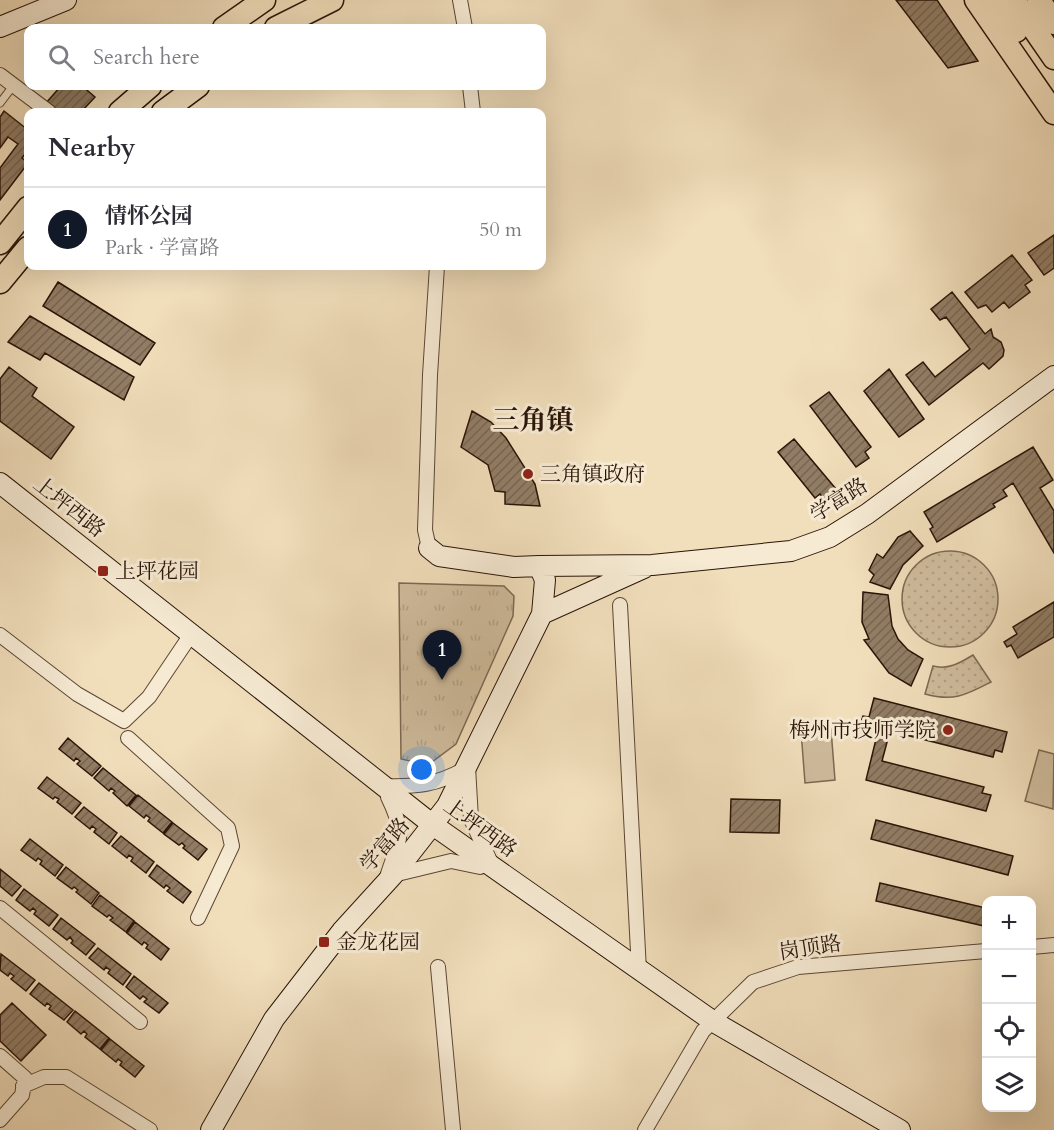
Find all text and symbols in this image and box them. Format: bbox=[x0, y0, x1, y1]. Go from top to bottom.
search box bbox=[24, 24, 546, 90]
icon: search bbox=[45, 41, 78, 74]
text: Search here bbox=[93, 42, 200, 72]
text: Nearby bbox=[48, 130, 136, 165]
text: 情怀公园 bbox=[105, 201, 193, 231]
text: 1 bbox=[62, 216, 73, 243]
text: 50 m bbox=[479, 216, 522, 243]
text: Park · 学富路 bbox=[105, 234, 219, 261]
district label: 三角镇 bbox=[493, 402, 574, 439]
place label: 三角镇政府 bbox=[540, 460, 645, 489]
marker: 三角镇政府 bbox=[521, 467, 535, 481]
street label: 上坪西路 bbox=[27, 470, 111, 544]
street label: 学富路 bbox=[805, 471, 873, 529]
place label: 上坪花园 bbox=[115, 557, 199, 586]
marker: 上坪花园 bbox=[96, 564, 110, 578]
pin: 1 bbox=[422, 630, 462, 680]
place label: 梅州市技师学院 bbox=[789, 716, 936, 745]
marker: 梅州市技师学院 bbox=[941, 723, 955, 737]
your location bbox=[407, 755, 436, 784]
street label: 上坪西路 bbox=[437, 792, 523, 864]
street label: 学富路 bbox=[354, 812, 416, 878]
map controls bbox=[982, 896, 1036, 1112]
button: + bbox=[982, 896, 1036, 950]
place label: 金龙花园 bbox=[336, 928, 420, 957]
street label: 岗顶路 bbox=[777, 929, 843, 967]
marker: 金龙花园 bbox=[317, 935, 331, 949]
button: − bbox=[982, 950, 1036, 1004]
button: locate bbox=[982, 1004, 1036, 1058]
button: layers bbox=[982, 1058, 1036, 1112]

